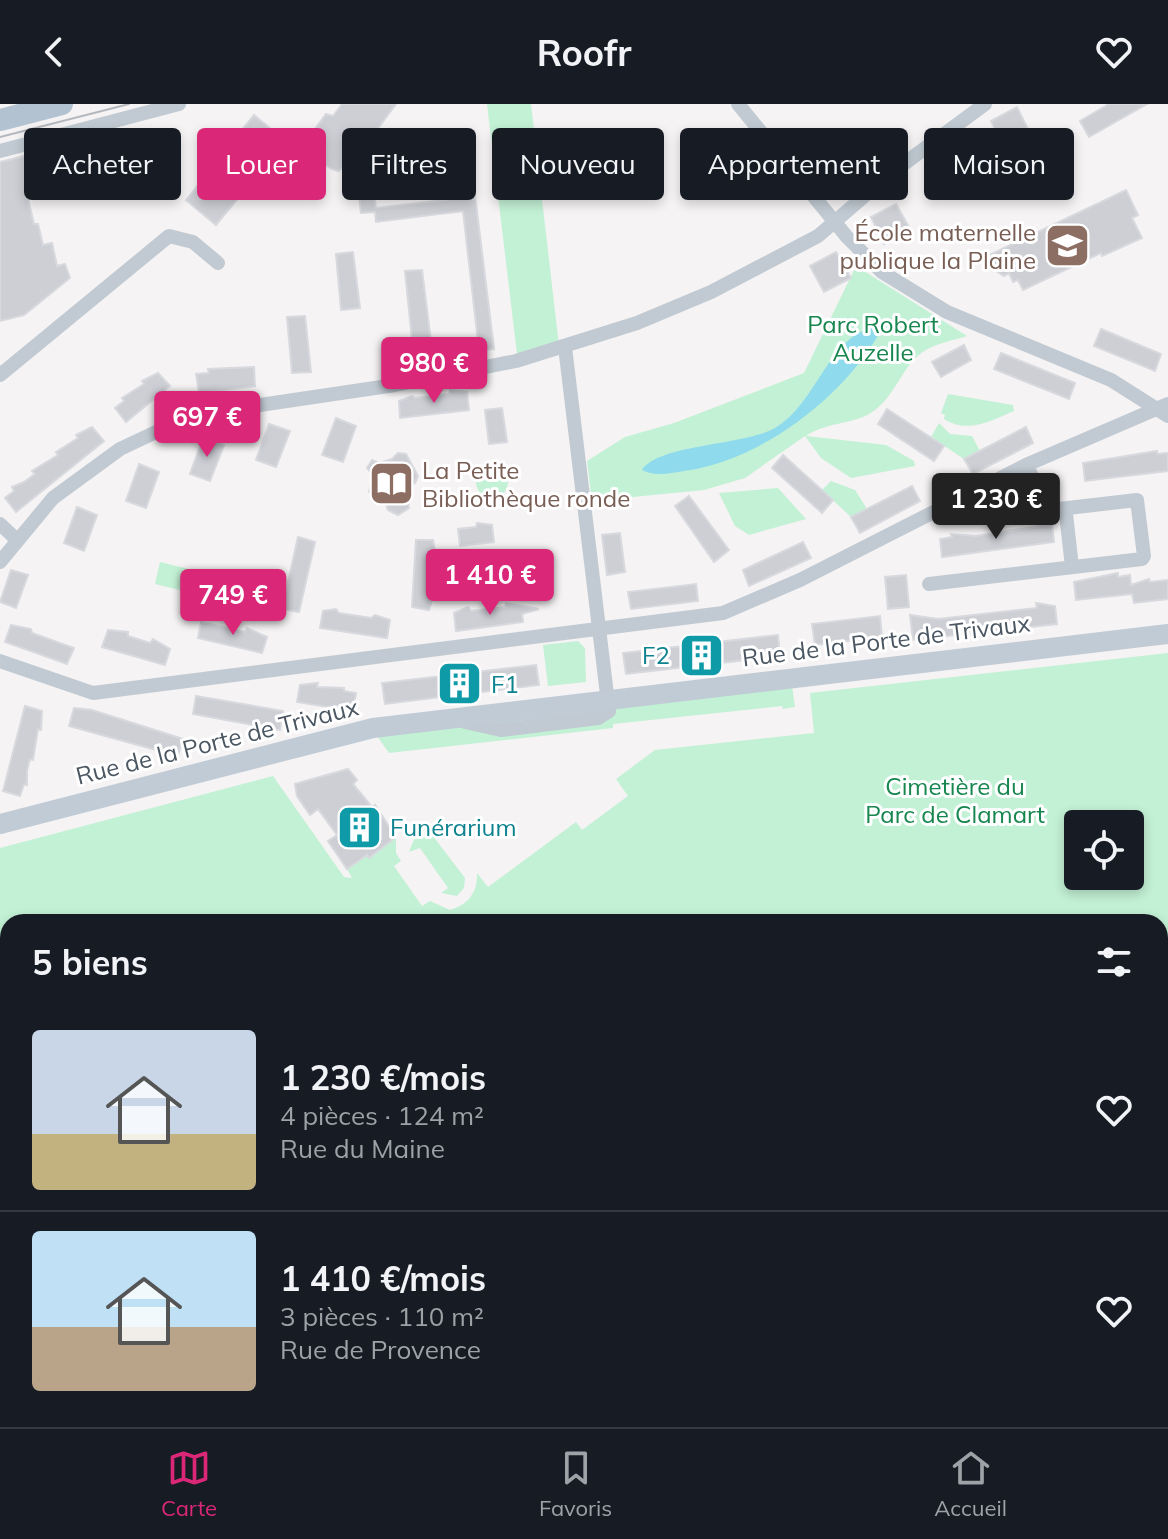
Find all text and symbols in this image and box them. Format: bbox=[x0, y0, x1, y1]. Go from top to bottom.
icon: back bbox=[32, 30, 76, 74]
text: Roofr bbox=[537, 30, 631, 75]
icon: heart bbox=[1092, 30, 1136, 74]
chip: Acheter bbox=[24, 128, 181, 200]
chip: Louer bbox=[197, 128, 326, 200]
chip: Filtres bbox=[342, 128, 476, 200]
chip: Nouveau bbox=[492, 128, 664, 200]
chip: Appartement bbox=[680, 128, 908, 200]
chip: Maison bbox=[924, 128, 1074, 200]
place label: École maternelle publique la Plaine bbox=[839, 217, 1036, 275]
school or university icon: École maternelle publique la Plaine bbox=[1043, 222, 1091, 270]
park label: Parc Robert Auzelle bbox=[807, 309, 939, 367]
pin: 980 € bbox=[378, 337, 490, 405]
text: 980 € bbox=[399, 346, 469, 379]
pin: 697 € bbox=[151, 391, 263, 459]
text: 697 € bbox=[172, 400, 242, 433]
place label: La Petite Bibliothèque ronde bbox=[422, 455, 630, 513]
library icon: La Petite Bibliothèque ronde bbox=[367, 460, 415, 508]
pin: 1 230 € bbox=[922, 473, 1070, 541]
text: 1 230 € bbox=[950, 482, 1042, 515]
pin: 1 410 € bbox=[416, 549, 564, 617]
text: 1 410 € bbox=[444, 558, 536, 591]
pin: 749 € bbox=[177, 569, 289, 637]
text: 749 € bbox=[198, 578, 268, 611]
street label: Rue de la Porte de Trivaux bbox=[740, 607, 1032, 673]
building icon: F2 bbox=[677, 631, 725, 679]
place label: F2 bbox=[642, 640, 670, 670]
building icon: F1 bbox=[436, 660, 484, 708]
place label: F1 bbox=[491, 669, 519, 699]
street label: Rue de la Porte de Trivaux bbox=[73, 691, 361, 791]
park label: Cimetière du Parc de Clamart bbox=[865, 771, 1045, 829]
building icon: Funérarium bbox=[335, 803, 383, 851]
map controls bbox=[1064, 810, 1144, 890]
button: locate bbox=[1064, 810, 1144, 890]
place label: Funérarium bbox=[390, 812, 517, 842]
icon: filters bbox=[1092, 940, 1136, 984]
text: 5 biens bbox=[32, 941, 148, 984]
text: 1 230 €/mois bbox=[280, 1056, 486, 1099]
icon: home bbox=[96, 1062, 192, 1158]
icon: heart bbox=[1092, 1088, 1136, 1132]
text: 4 pièces · 124 m² bbox=[280, 1099, 484, 1132]
text: Rue du Maine bbox=[280, 1132, 445, 1165]
text: 1 410 €/mois bbox=[280, 1257, 486, 1300]
icon: home bbox=[96, 1263, 192, 1359]
icon: heart bbox=[1092, 1289, 1136, 1333]
text: 3 pièces · 110 m² bbox=[280, 1300, 484, 1333]
text: Rue de Provence bbox=[280, 1333, 481, 1366]
tab: Carte bbox=[161, 1446, 217, 1522]
tab: Favoris bbox=[539, 1446, 612, 1522]
tab: Accueil bbox=[934, 1446, 1007, 1522]

